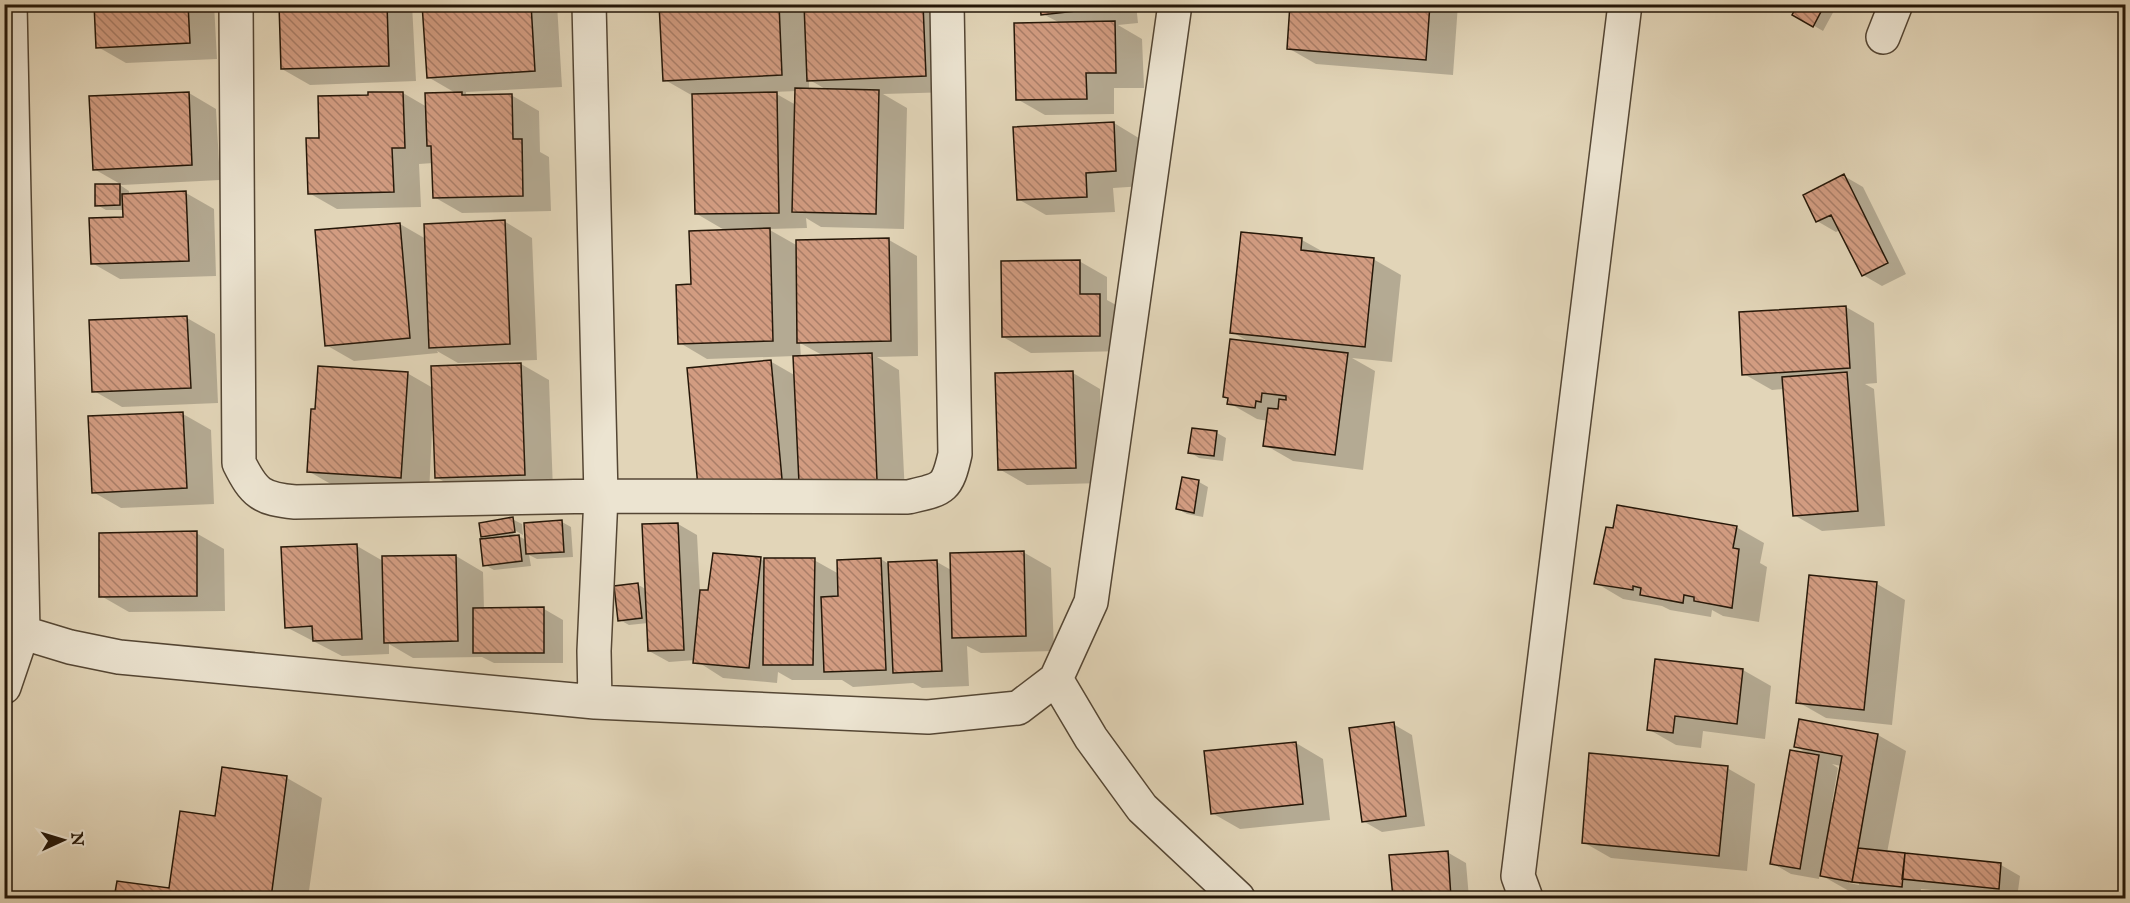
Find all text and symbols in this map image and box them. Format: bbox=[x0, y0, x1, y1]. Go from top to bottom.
north arrow bbox=[33, 810, 93, 870]
text: N bbox=[65, 830, 86, 847]

